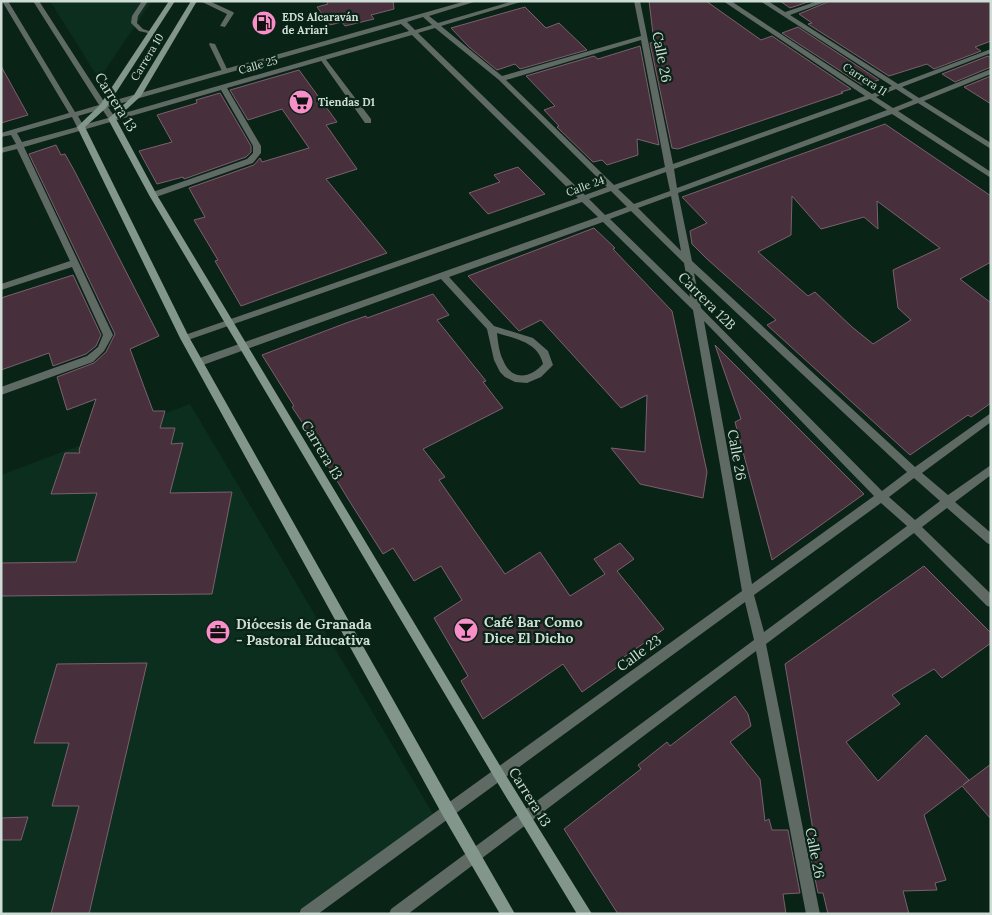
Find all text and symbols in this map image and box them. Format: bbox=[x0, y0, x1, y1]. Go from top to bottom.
fuel station icon: EDS Alcaraván de Ariari bbox=[251, 10, 277, 36]
place label: EDS Alcaraván de Ariari bbox=[282, 10, 358, 37]
street label: Calle 26 bbox=[648, 30, 676, 84]
street label: Carrera 10 bbox=[127, 31, 167, 83]
street label: Calle 25 bbox=[237, 53, 279, 77]
street label: Carrera 11 bbox=[840, 60, 890, 98]
street label: Carrera 13 bbox=[91, 69, 141, 135]
supermarket icon: Tiendas D1 bbox=[288, 89, 314, 115]
place label: Tiendas D1 bbox=[318, 95, 376, 109]
street label: Calle 24 bbox=[564, 173, 606, 199]
street label: Carrera 12B bbox=[674, 268, 740, 334]
street label: Carrera 13 bbox=[297, 417, 347, 483]
street label: Calle 26 bbox=[724, 428, 750, 482]
place label: Café Bar Como Dice El Dicho bbox=[484, 613, 583, 647]
place label: Diócesis de Granada - Pastoral Educativa bbox=[236, 615, 372, 649]
bar icon: Café Bar Como Dice El Dicho bbox=[453, 617, 479, 643]
office icon: Diócesis de Granada - Pastoral Educativa bbox=[205, 619, 231, 645]
street label: Calle 23 bbox=[613, 631, 665, 675]
street label: Carrera 13 bbox=[505, 764, 555, 830]
street label: Calle 26 bbox=[801, 826, 829, 880]

